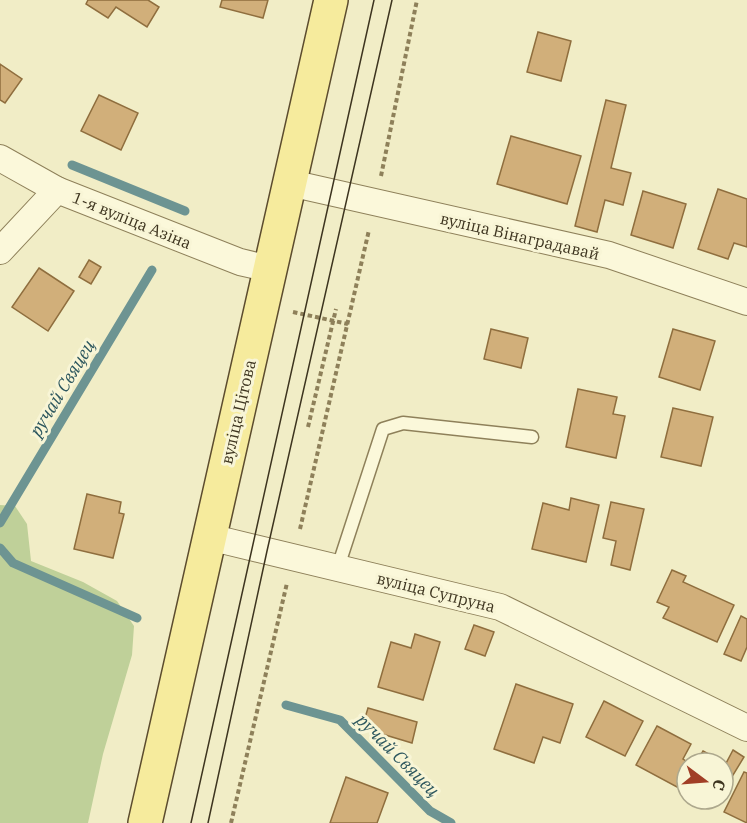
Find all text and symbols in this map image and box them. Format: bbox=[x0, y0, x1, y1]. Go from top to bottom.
street label: 1-я вуліца Азіна bbox=[70, 187, 195, 253]
street label: вуліца Вінаградавай bbox=[438, 208, 602, 264]
water label: ручай Свяцец bbox=[23, 335, 100, 442]
street label: вуліца Цітова bbox=[216, 357, 260, 466]
street label: вуліца Супруна bbox=[375, 568, 498, 616]
water label: ручай Свяцец bbox=[350, 707, 445, 802]
north arrow bbox=[675, 751, 735, 811]
text: С bbox=[708, 777, 730, 793]

